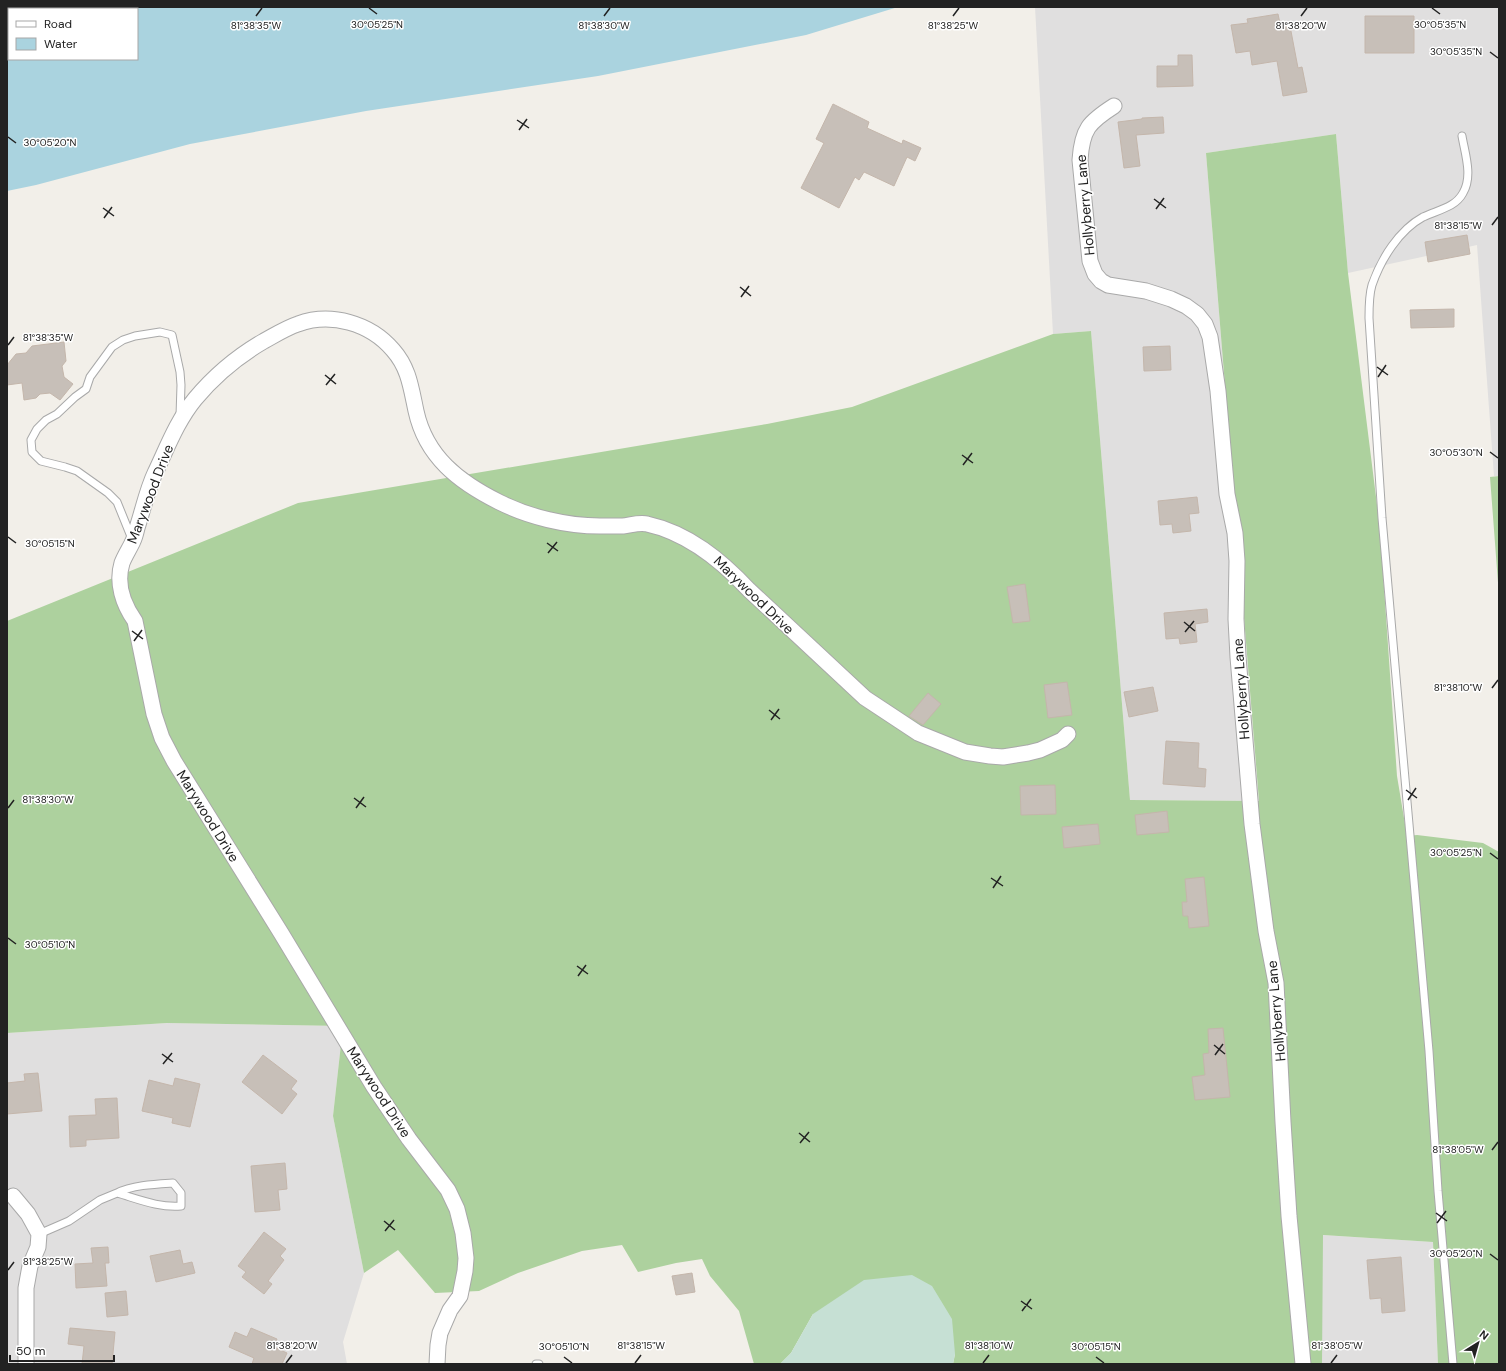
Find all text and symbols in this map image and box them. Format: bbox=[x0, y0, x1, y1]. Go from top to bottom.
legend bbox=[8, 8, 138, 60]
text: Road bbox=[44, 16, 72, 32]
text: 30°05'25"N bbox=[351, 18, 403, 31]
text: 30°05'35"N bbox=[1414, 18, 1466, 31]
text: 81°38'35"W bbox=[231, 19, 282, 32]
text: 81°38'30"W bbox=[578, 19, 630, 32]
text: 81°38'25"W bbox=[928, 19, 978, 32]
text: 81°38'20"W bbox=[1275, 19, 1327, 32]
text: Water bbox=[44, 36, 78, 52]
text: 30°05'35"N bbox=[1430, 45, 1482, 58]
text: 30°05'20"N bbox=[24, 136, 77, 149]
street label: Hollyberry Lane bbox=[1072, 154, 1098, 256]
text: 81°38'15"W bbox=[1434, 219, 1482, 232]
text: 81°38'35"W bbox=[23, 331, 74, 344]
street label: Marywood Drive bbox=[123, 442, 177, 546]
text: 30°05'30"N bbox=[1429, 446, 1483, 459]
text: 30°05'15"N bbox=[25, 537, 75, 550]
street label: Marywood Drive bbox=[710, 552, 798, 638]
street label: Hollyberry Lane bbox=[1228, 638, 1254, 740]
text: 81°38'10"W bbox=[1434, 681, 1483, 694]
street label: Marywood Drive bbox=[173, 767, 243, 865]
text: 81°38'30"W bbox=[22, 793, 74, 806]
text: 30°05'25"N bbox=[1430, 846, 1482, 859]
text: 30°05'10"N bbox=[25, 938, 75, 951]
street label: Hollyberry Lane bbox=[1263, 960, 1289, 1062]
street label: Marywood Drive bbox=[343, 1043, 415, 1141]
text: 81°38'05"W bbox=[1432, 1143, 1484, 1156]
text: 30°05'20"N bbox=[1430, 1247, 1483, 1260]
text: 81°38'25"W bbox=[23, 1255, 73, 1268]
north arrow bbox=[1458, 1323, 1498, 1363]
text: N bbox=[1477, 1327, 1491, 1343]
scale bar bbox=[10, 1337, 114, 1363]
text: 81°38'20"W bbox=[266, 1339, 318, 1352]
text: 81°38'15"W bbox=[617, 1339, 665, 1352]
text: 81°38'10"W bbox=[965, 1339, 1014, 1352]
text: 81°38'05"W bbox=[1311, 1339, 1363, 1352]
text: 30°05'10"N bbox=[539, 1340, 589, 1353]
text: 30°05'15"N bbox=[1071, 1340, 1121, 1353]
text: 50 m bbox=[16, 1343, 45, 1359]

